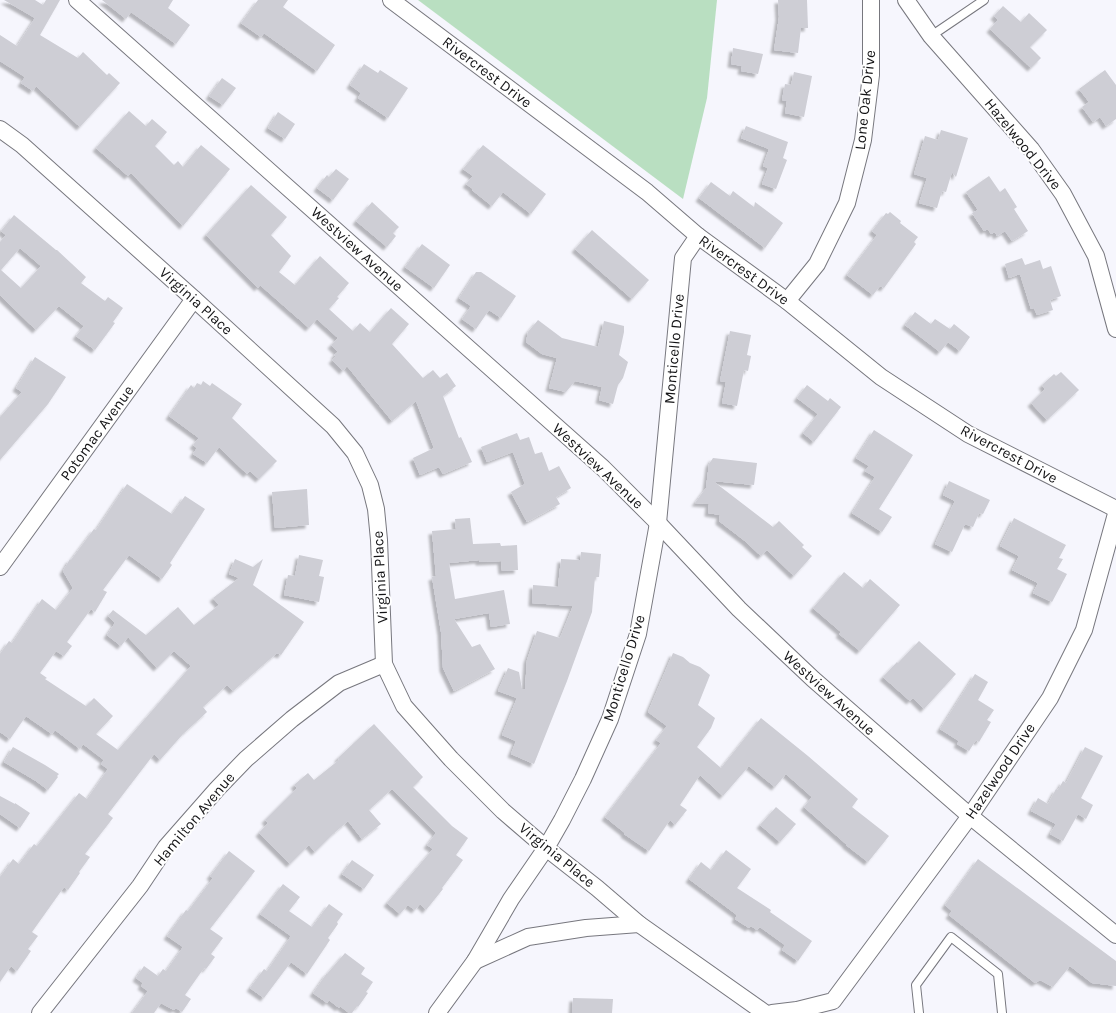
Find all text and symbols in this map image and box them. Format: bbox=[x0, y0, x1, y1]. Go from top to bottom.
street label: Rivercrest Drive bbox=[439, 33, 535, 111]
street label: Lone Oak Drive bbox=[851, 49, 879, 151]
street label: Hazelwood Drive bbox=[981, 95, 1065, 193]
street label: Westview Avenue bbox=[307, 203, 407, 295]
street label: Rivercrest Drive bbox=[695, 231, 793, 309]
street label: Virginia Place bbox=[156, 263, 236, 339]
street label: Monticello Drive bbox=[660, 293, 688, 405]
street label: Potomac Avenue bbox=[56, 382, 138, 484]
street label: Westview Avenue bbox=[549, 419, 647, 513]
street label: Rivercrest Drive bbox=[957, 421, 1061, 487]
street label: Virginia Place bbox=[369, 530, 391, 624]
street label: Monticello Drive bbox=[599, 612, 649, 724]
street label: Westview Avenue bbox=[779, 647, 879, 739]
street label: Hazelwood Drive bbox=[961, 720, 1039, 822]
street label: Hamilton Avenue bbox=[150, 768, 238, 870]
street label: Virginia Place bbox=[515, 819, 599, 891]

